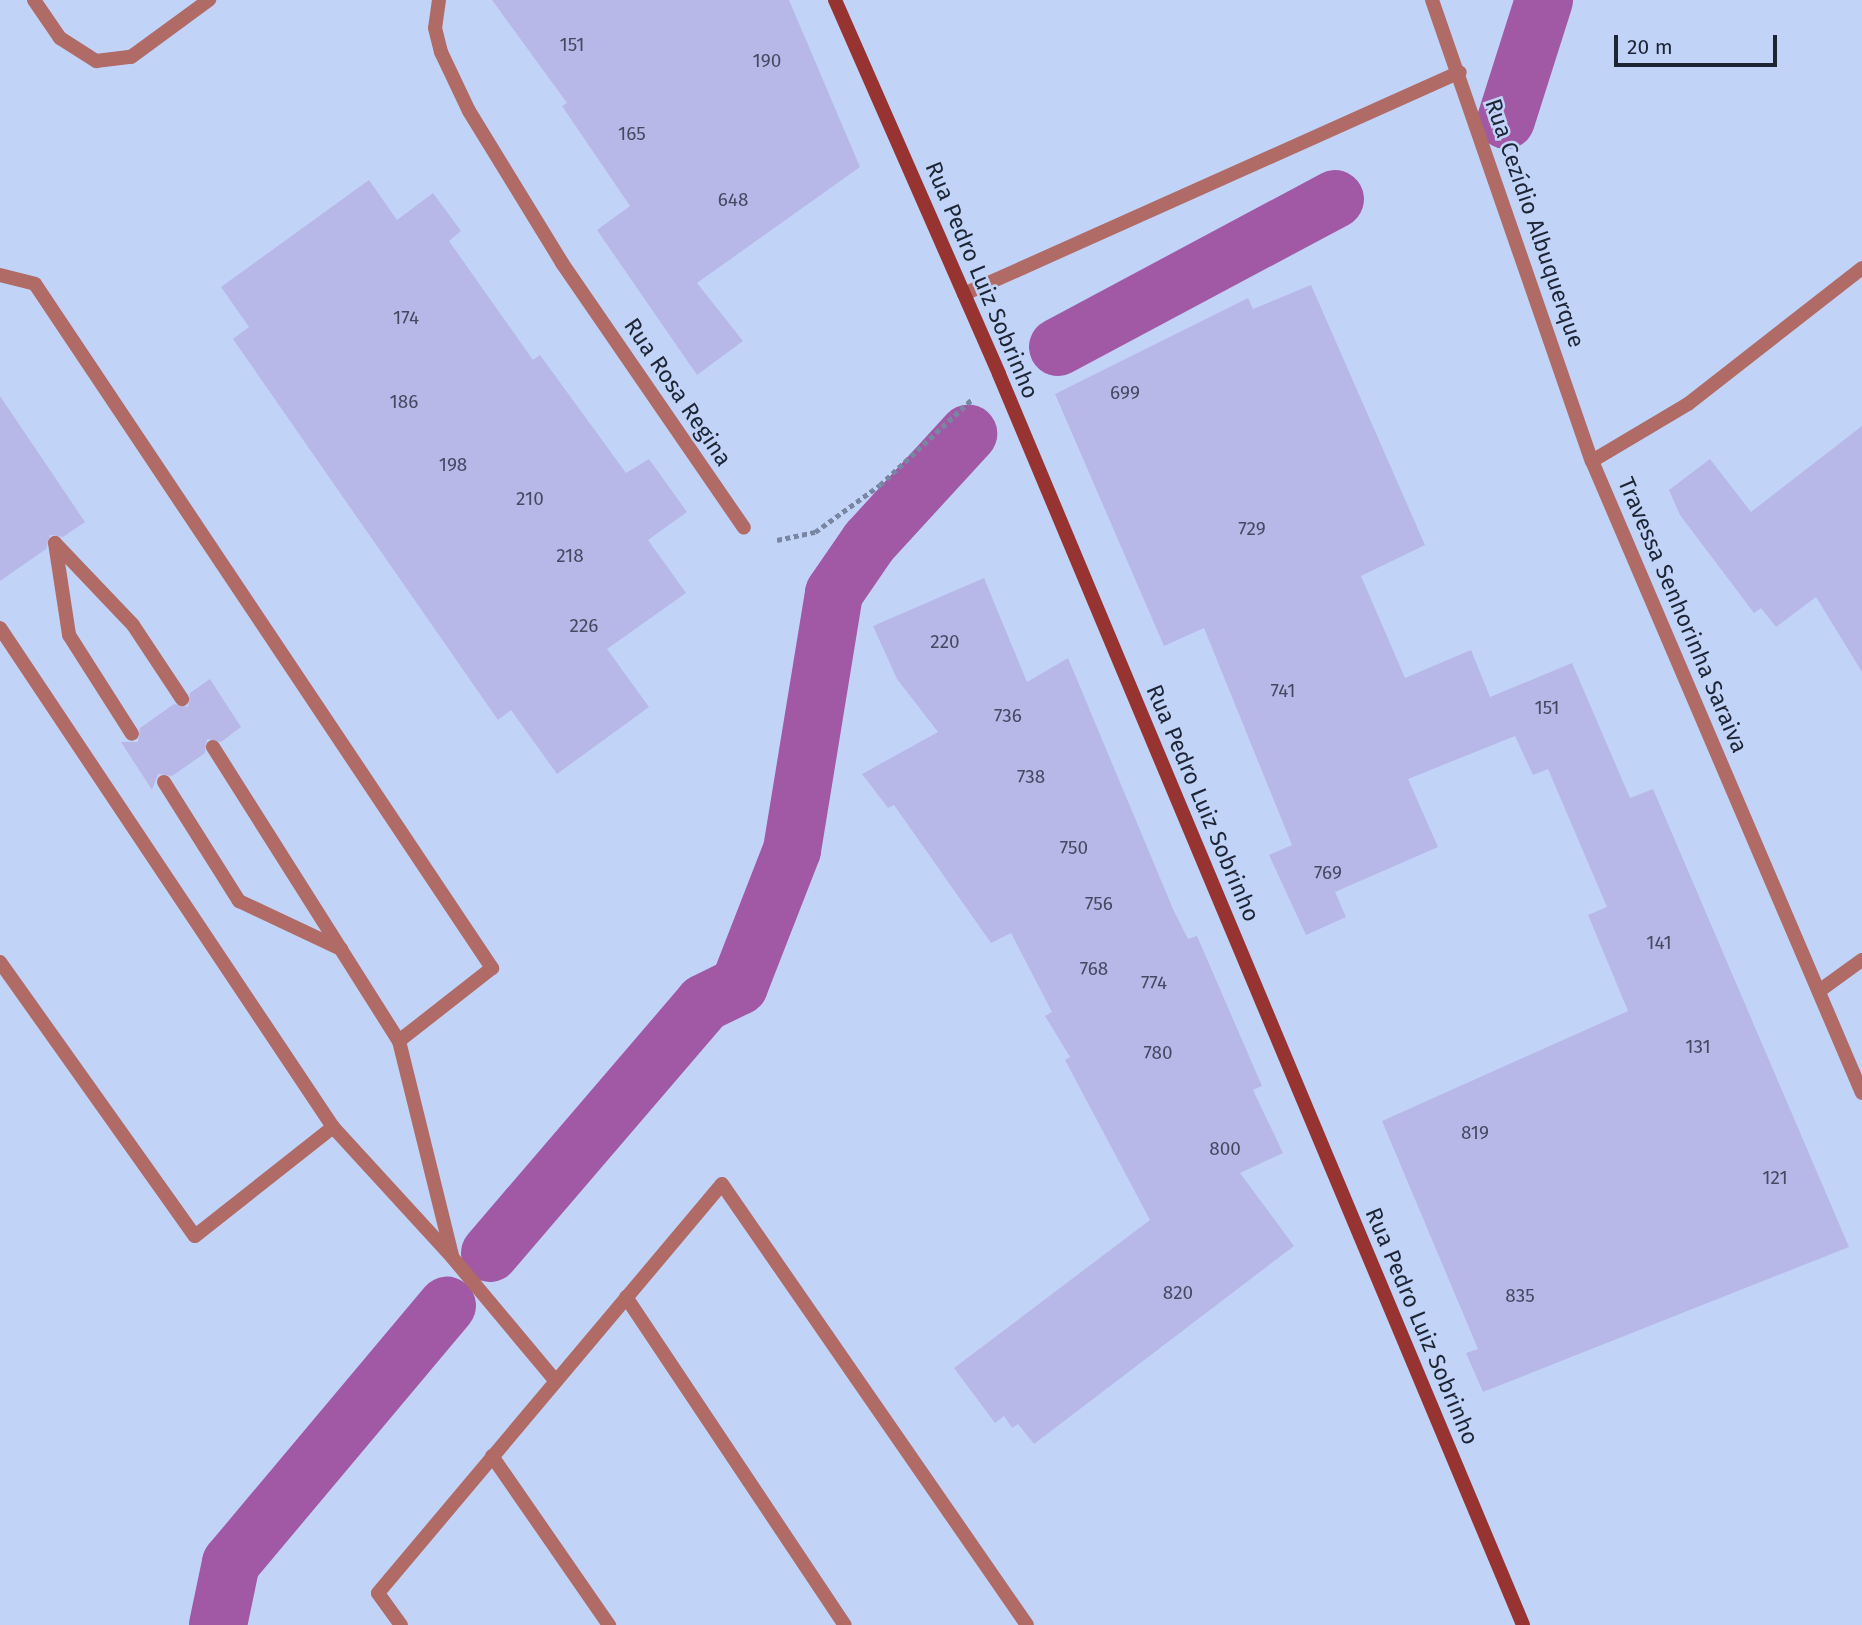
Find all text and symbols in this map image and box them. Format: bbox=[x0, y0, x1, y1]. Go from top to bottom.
scale bar bbox=[1617, 21, 1780, 65]
house number: 151 bbox=[559, 34, 585, 56]
text: 20 m bbox=[1627, 34, 1673, 60]
house number: 190 bbox=[753, 50, 781, 72]
street label: Rua Cezídio Albuquerque bbox=[1479, 95, 1591, 351]
house number: 165 bbox=[618, 123, 646, 145]
street label: Rua Pedro Luiz Sobrinho bbox=[919, 157, 1045, 403]
house number: 648 bbox=[718, 189, 748, 211]
house number: 174 bbox=[393, 307, 419, 329]
street label: Rua Rosa Regina bbox=[618, 313, 738, 471]
house number: 699 bbox=[1110, 382, 1140, 404]
house number: 186 bbox=[390, 391, 418, 413]
house number: 198 bbox=[439, 454, 467, 476]
street label: Travessa Senhorinha Saraiva bbox=[1612, 473, 1754, 757]
house number: 210 bbox=[516, 488, 544, 510]
house number: 729 bbox=[1238, 518, 1266, 540]
house number: 218 bbox=[556, 545, 584, 567]
house number: 226 bbox=[570, 615, 598, 637]
house number: 220 bbox=[930, 631, 960, 653]
street label: Rua Pedro Luiz Sobrinho bbox=[1140, 680, 1266, 926]
house number: 741 bbox=[1271, 680, 1295, 702]
house number: 151 bbox=[1534, 697, 1560, 719]
house number: 736 bbox=[994, 705, 1022, 727]
house number: 738 bbox=[1017, 766, 1045, 788]
house number: 750 bbox=[1060, 837, 1088, 859]
house number: 769 bbox=[1314, 862, 1342, 884]
house number: 756 bbox=[1085, 893, 1113, 915]
house number: 141 bbox=[1646, 932, 1672, 954]
house number: 768 bbox=[1080, 958, 1108, 980]
house number: 774 bbox=[1141, 972, 1167, 994]
house number: 131 bbox=[1685, 1036, 1711, 1058]
house number: 780 bbox=[1143, 1042, 1173, 1064]
house number: 819 bbox=[1461, 1122, 1489, 1144]
house number: 800 bbox=[1209, 1138, 1241, 1160]
house number: 121 bbox=[1762, 1167, 1788, 1189]
street label: Rua Pedro Luiz Sobrinho bbox=[1359, 1203, 1485, 1449]
house number: 820 bbox=[1163, 1282, 1193, 1304]
house number: 835 bbox=[1505, 1285, 1535, 1307]

